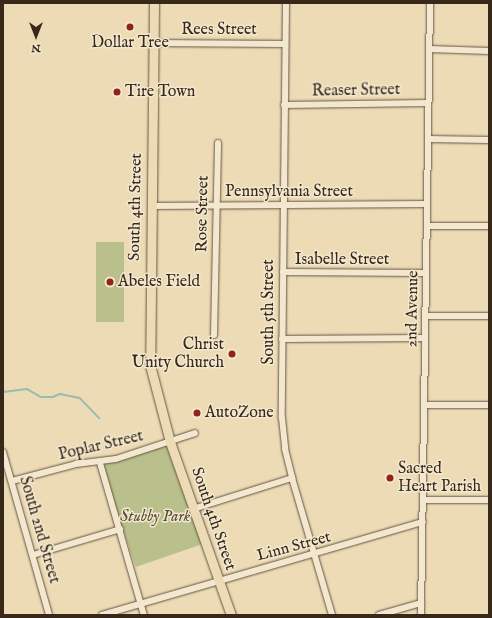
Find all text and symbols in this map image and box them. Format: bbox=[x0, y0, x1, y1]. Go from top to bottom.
north arrow bbox=[16, 16, 56, 56]
street label: Rees Street bbox=[181, 20, 257, 40]
marker: Dollar Tree bbox=[125, 22, 135, 32]
place label: Dollar Tree bbox=[91, 33, 169, 53]
text: N bbox=[31, 41, 41, 55]
street label: Reaser Street bbox=[312, 81, 400, 101]
place label: Tire Town bbox=[125, 82, 195, 102]
marker: Tire Town bbox=[112, 87, 122, 97]
street label: South 4th Street bbox=[125, 153, 147, 261]
street label: Rose Street bbox=[193, 175, 213, 253]
street label: Pennsylvania Street bbox=[225, 182, 353, 202]
street label: Isabelle Street bbox=[295, 250, 389, 270]
street label: South 5th Street bbox=[259, 259, 279, 365]
street label: 2nd Avenue bbox=[403, 270, 423, 348]
place label: Abeles Field bbox=[118, 272, 200, 292]
marker: Abeles Field bbox=[105, 277, 115, 287]
place label: Christ Unity Church bbox=[132, 335, 224, 373]
marker: Christ Unity Church bbox=[227, 349, 237, 359]
place label: AutoZone bbox=[205, 403, 274, 423]
marker: AutoZone bbox=[192, 408, 202, 418]
street label: Poplar Street bbox=[57, 427, 145, 465]
place label: Sacred Heart Parish bbox=[398, 459, 481, 497]
street label: South 4th Street bbox=[186, 465, 240, 573]
marker: Sacred Heart Parish bbox=[385, 473, 395, 483]
street label: South 2nd Street bbox=[15, 474, 63, 586]
park label: Stubby Park bbox=[120, 507, 190, 527]
street label: Linn Street bbox=[255, 528, 333, 566]

